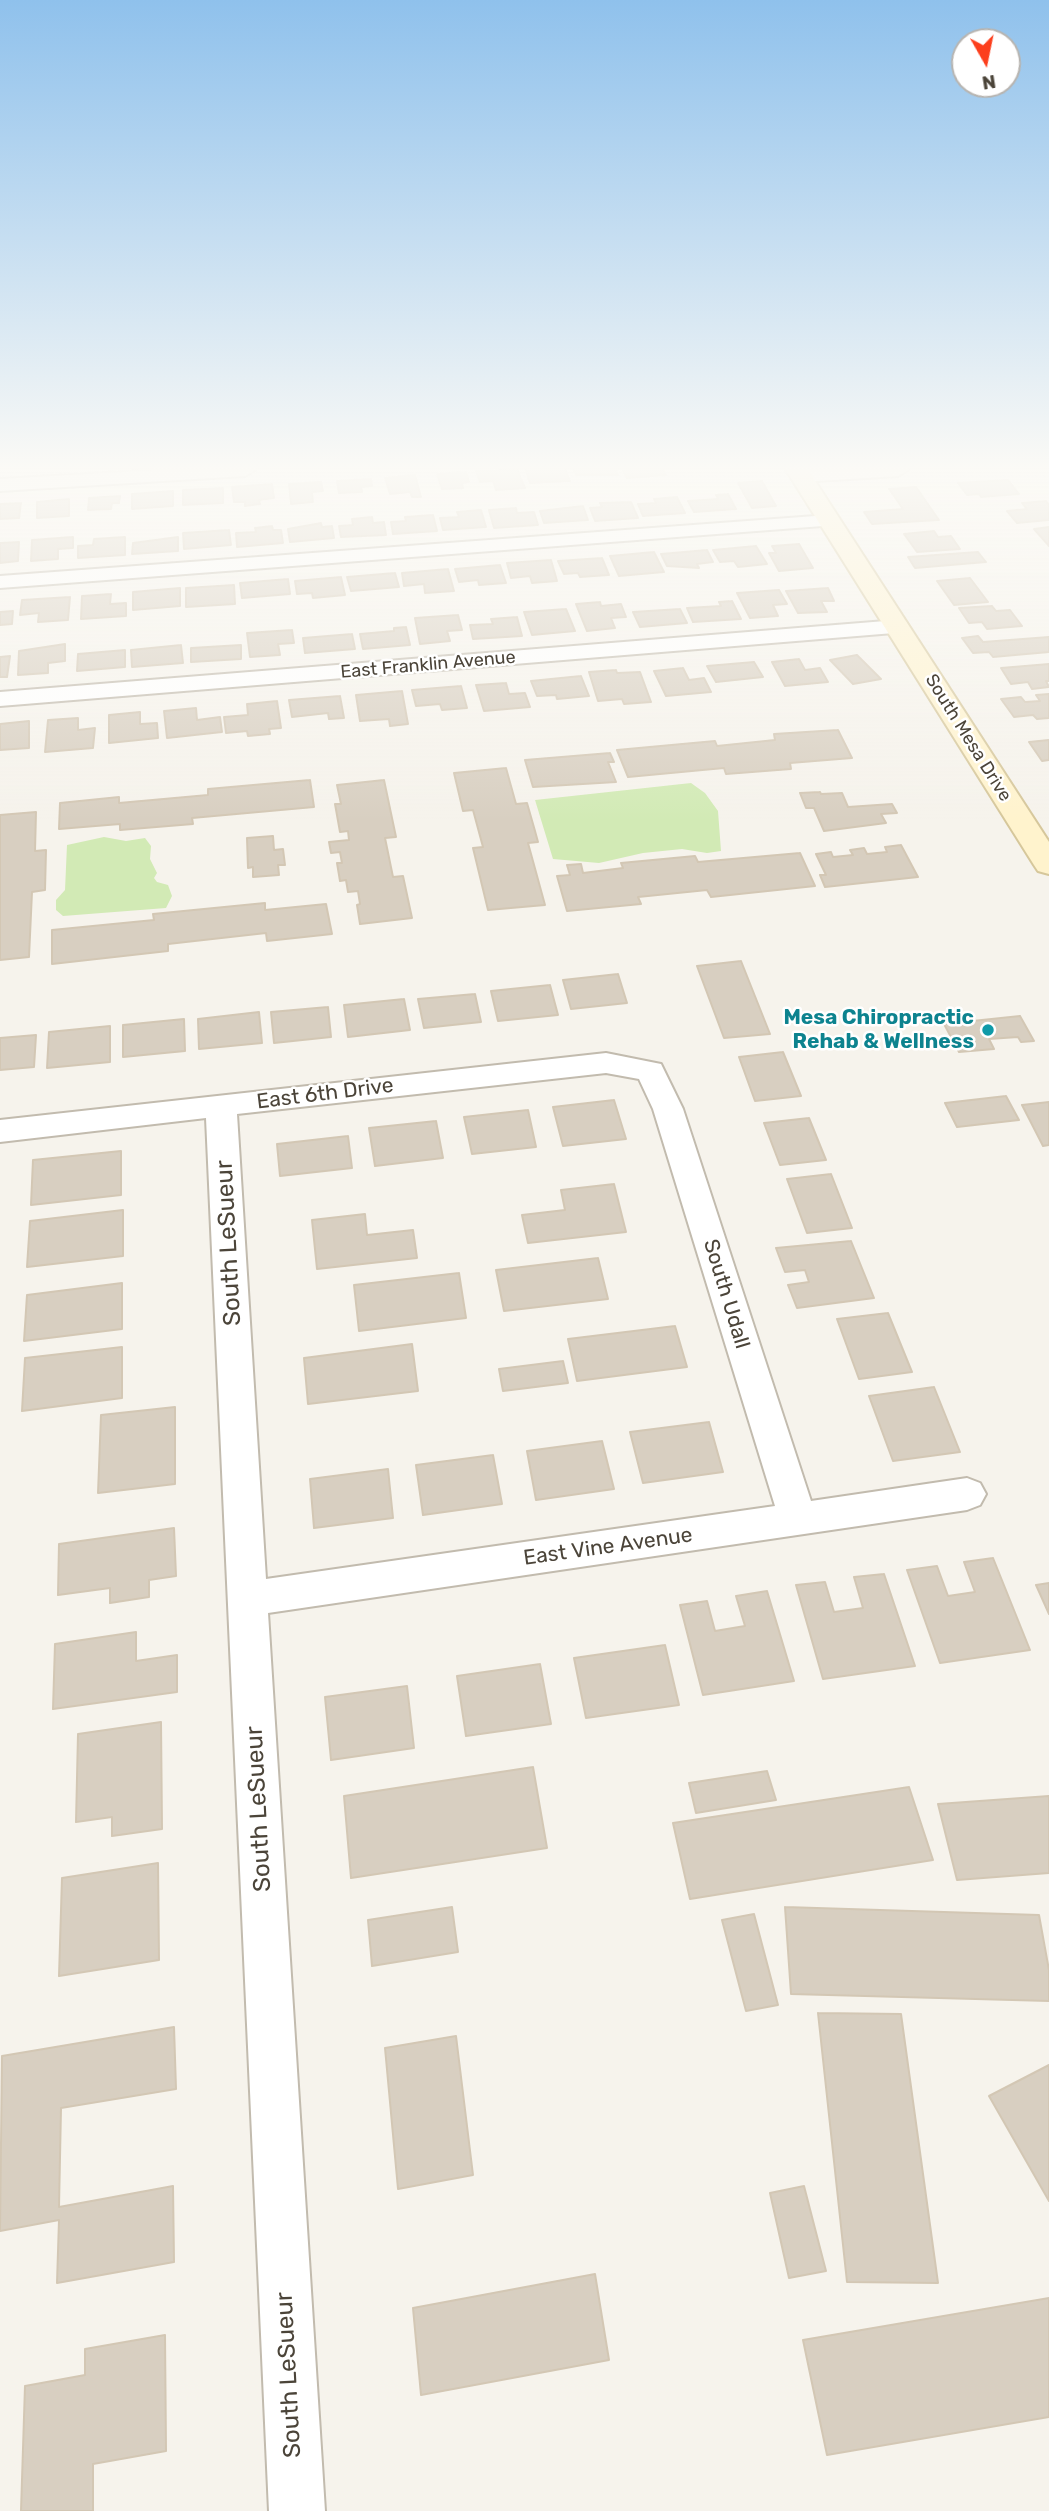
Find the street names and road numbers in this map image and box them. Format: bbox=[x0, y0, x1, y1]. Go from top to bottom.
street label: East Franklin Avenue bbox=[340, 647, 516, 683]
street label: South Mesa Drive bbox=[920, 670, 1016, 806]
street label: East 6th Drive bbox=[255, 1073, 395, 1115]
street label: South LeSueur bbox=[210, 1159, 248, 1327]
street label: South Udall bbox=[697, 1236, 755, 1352]
street label: East Vine Avenue bbox=[522, 1523, 694, 1571]
street label: South LeSueur bbox=[240, 1725, 278, 1893]
street label: South LeSueur bbox=[270, 2291, 308, 2459]

